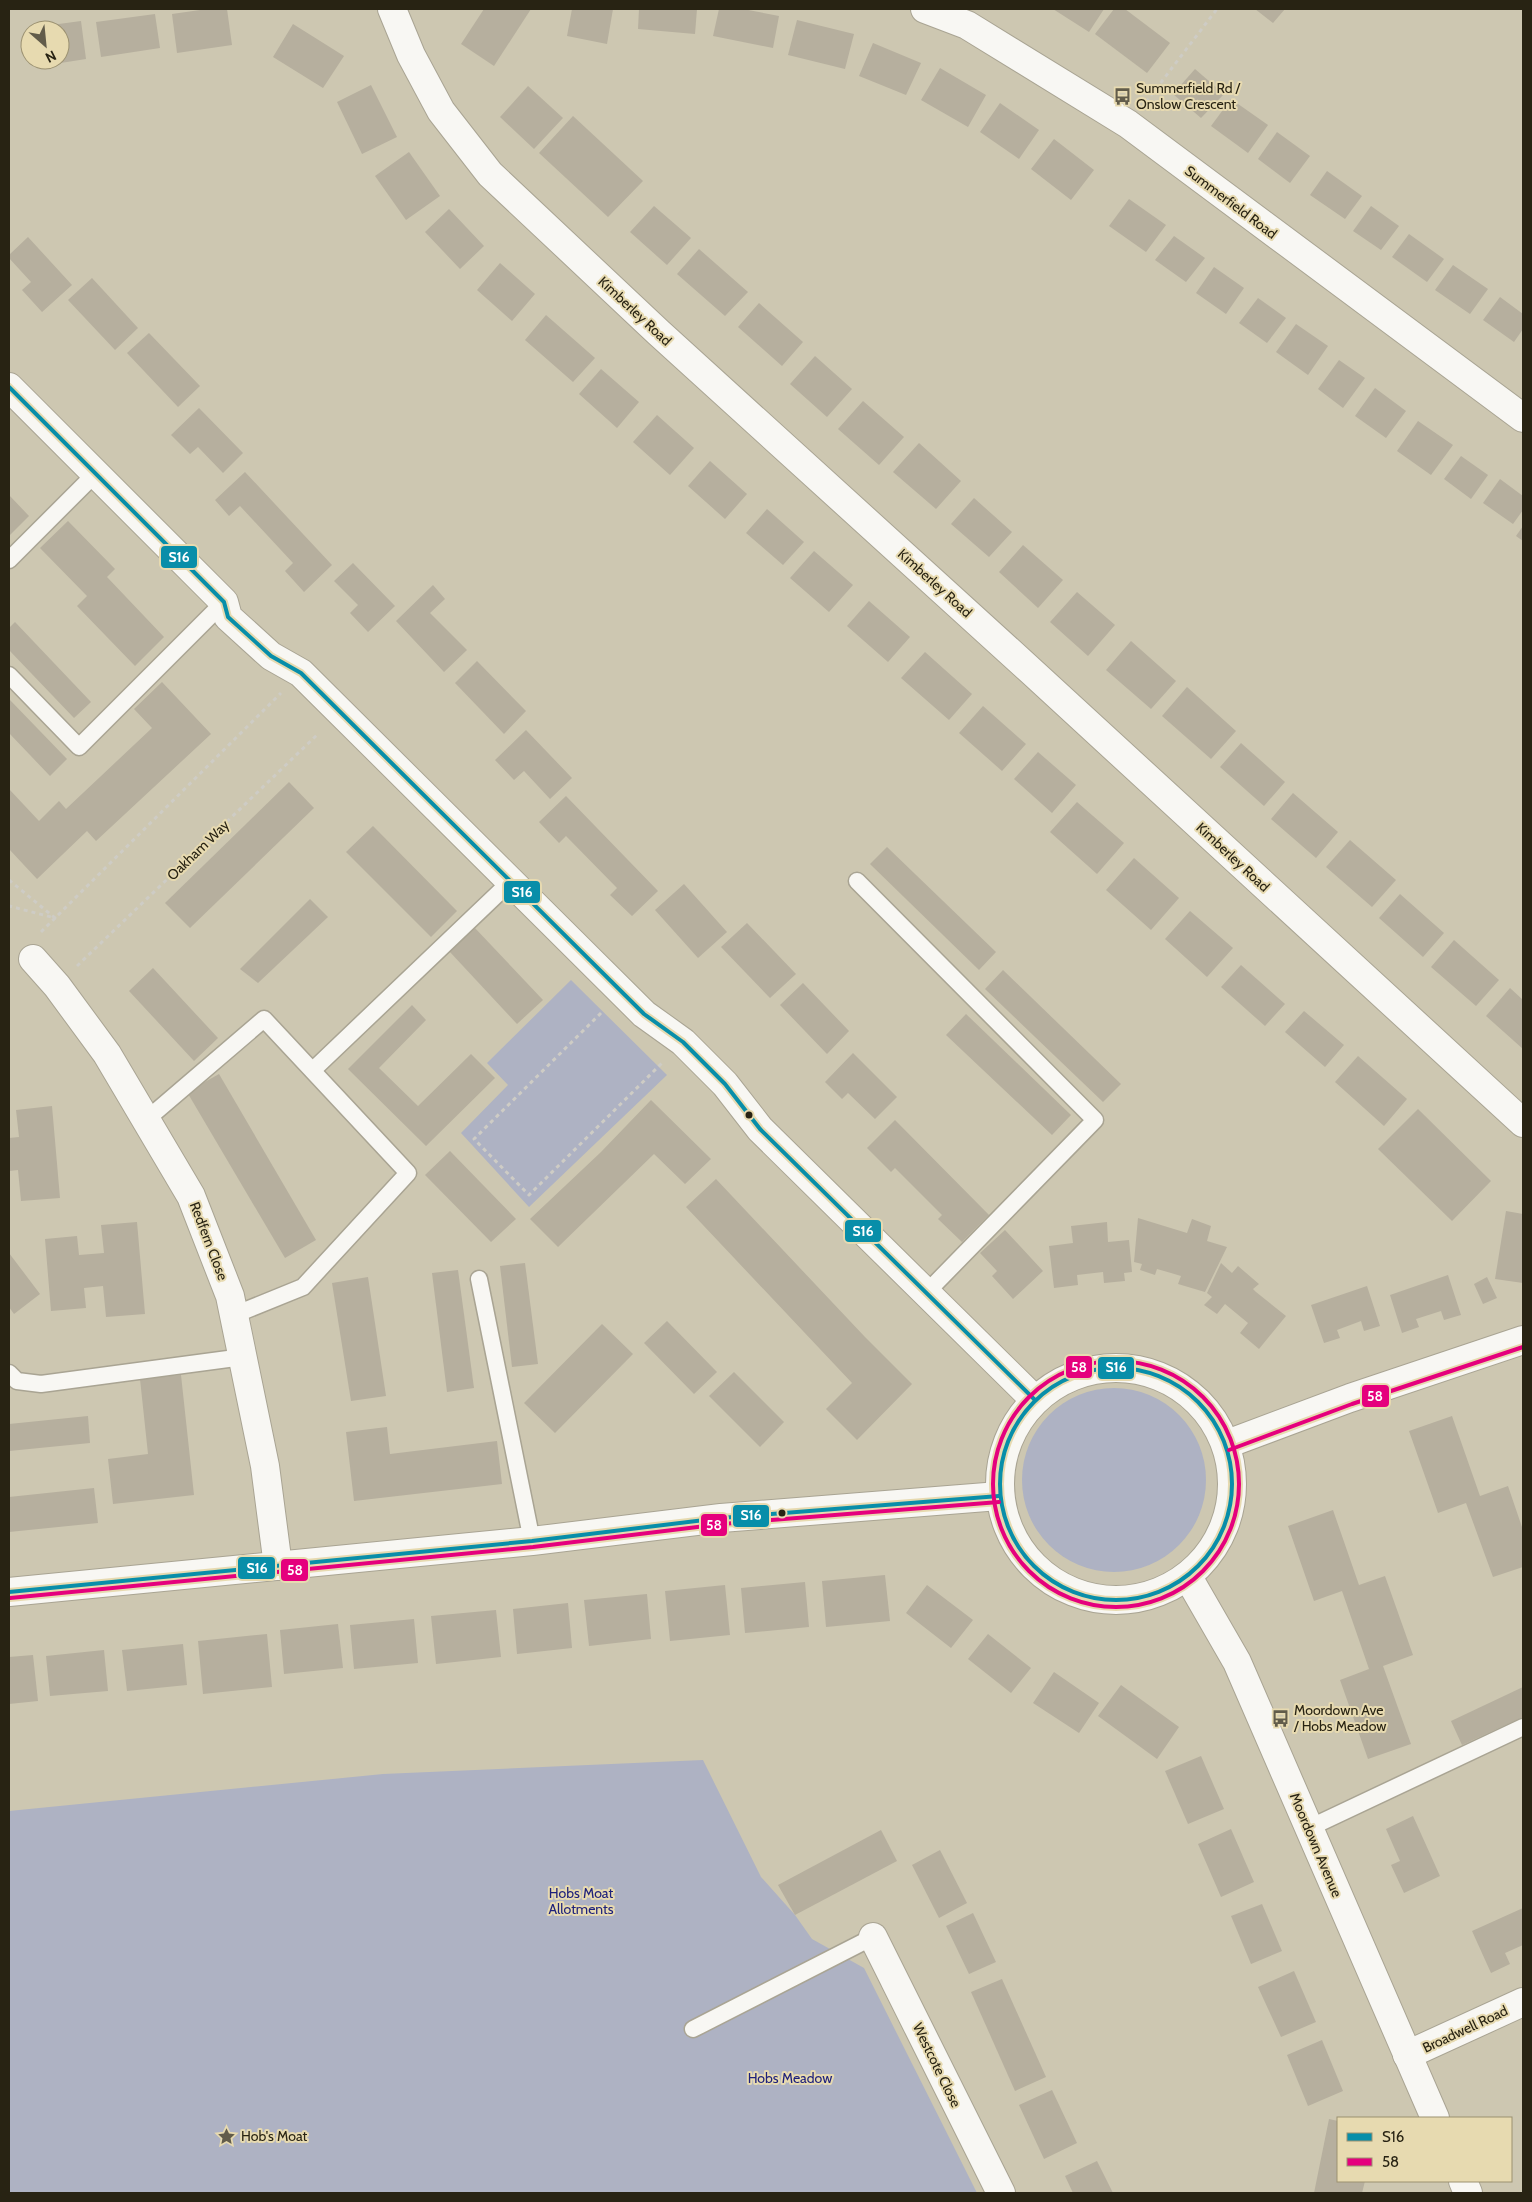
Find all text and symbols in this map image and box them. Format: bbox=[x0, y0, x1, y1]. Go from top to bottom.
north arrow bbox=[20, 20, 70, 70]
text: N bbox=[42, 46, 59, 67]
place label: Summerfield Rd / Onslow Crescent bbox=[1136, 79, 1241, 113]
bus stop icon: Summerfield Rd / Onslow Crescent bbox=[1112, 86, 1132, 106]
street label: Summerfield Road bbox=[1181, 161, 1281, 243]
street label: Kimberley Road bbox=[595, 272, 675, 350]
line badge: S16 bbox=[160, 545, 198, 569]
street label: Kimberley Road bbox=[894, 545, 976, 621]
text: S16 bbox=[168, 548, 190, 566]
street label: Oakham Way bbox=[163, 816, 233, 884]
street label: Kimberley Road bbox=[1193, 818, 1273, 896]
line badge: S16 bbox=[503, 880, 541, 904]
text: S16 bbox=[511, 883, 533, 901]
unlabelled marker bbox=[744, 1110, 754, 1120]
street label: Redfern Close bbox=[186, 1199, 232, 1283]
line badge: S16 bbox=[844, 1219, 882, 1243]
text: S16 bbox=[852, 1222, 874, 1240]
line badge: 58 bbox=[1065, 1355, 1093, 1379]
line badge: S16 bbox=[1097, 1356, 1135, 1380]
text: 58 bbox=[1071, 1358, 1087, 1376]
text: S16 bbox=[1105, 1358, 1127, 1376]
line badge: 58 bbox=[1361, 1384, 1390, 1408]
text: 58 bbox=[1367, 1387, 1383, 1405]
line badge: S16 bbox=[732, 1504, 770, 1528]
text: S16 bbox=[740, 1506, 762, 1524]
unlabelled marker bbox=[777, 1508, 787, 1518]
line badge: 58 bbox=[700, 1513, 728, 1537]
text: 58 bbox=[706, 1516, 722, 1534]
line badge: S16 bbox=[237, 1556, 276, 1580]
line badge: 58 bbox=[280, 1558, 309, 1582]
text: S16 bbox=[246, 1559, 268, 1577]
text: 58 bbox=[287, 1561, 303, 1579]
place label: Moordown Ave / Hobs Meadow bbox=[1293, 1701, 1386, 1735]
bus stop icon: Moordown Ave / Hobs Meadow bbox=[1270, 1708, 1290, 1728]
street label: Moordown Avenue bbox=[1286, 1790, 1346, 1900]
park label: Hobs Moat Allotments bbox=[548, 1884, 614, 1918]
street label: Broadwell Road bbox=[1419, 2001, 1511, 2057]
street label: Westcote Close bbox=[909, 2020, 965, 2110]
park label: Hobs Meadow bbox=[748, 2069, 832, 2087]
legend bbox=[1337, 2117, 1512, 2182]
place icon: Hob's Moat bbox=[217, 2126, 237, 2146]
place label: Hob's Moat bbox=[241, 2127, 308, 2145]
text: S16 bbox=[1382, 2128, 1404, 2146]
text: 58 bbox=[1382, 2153, 1399, 2171]

